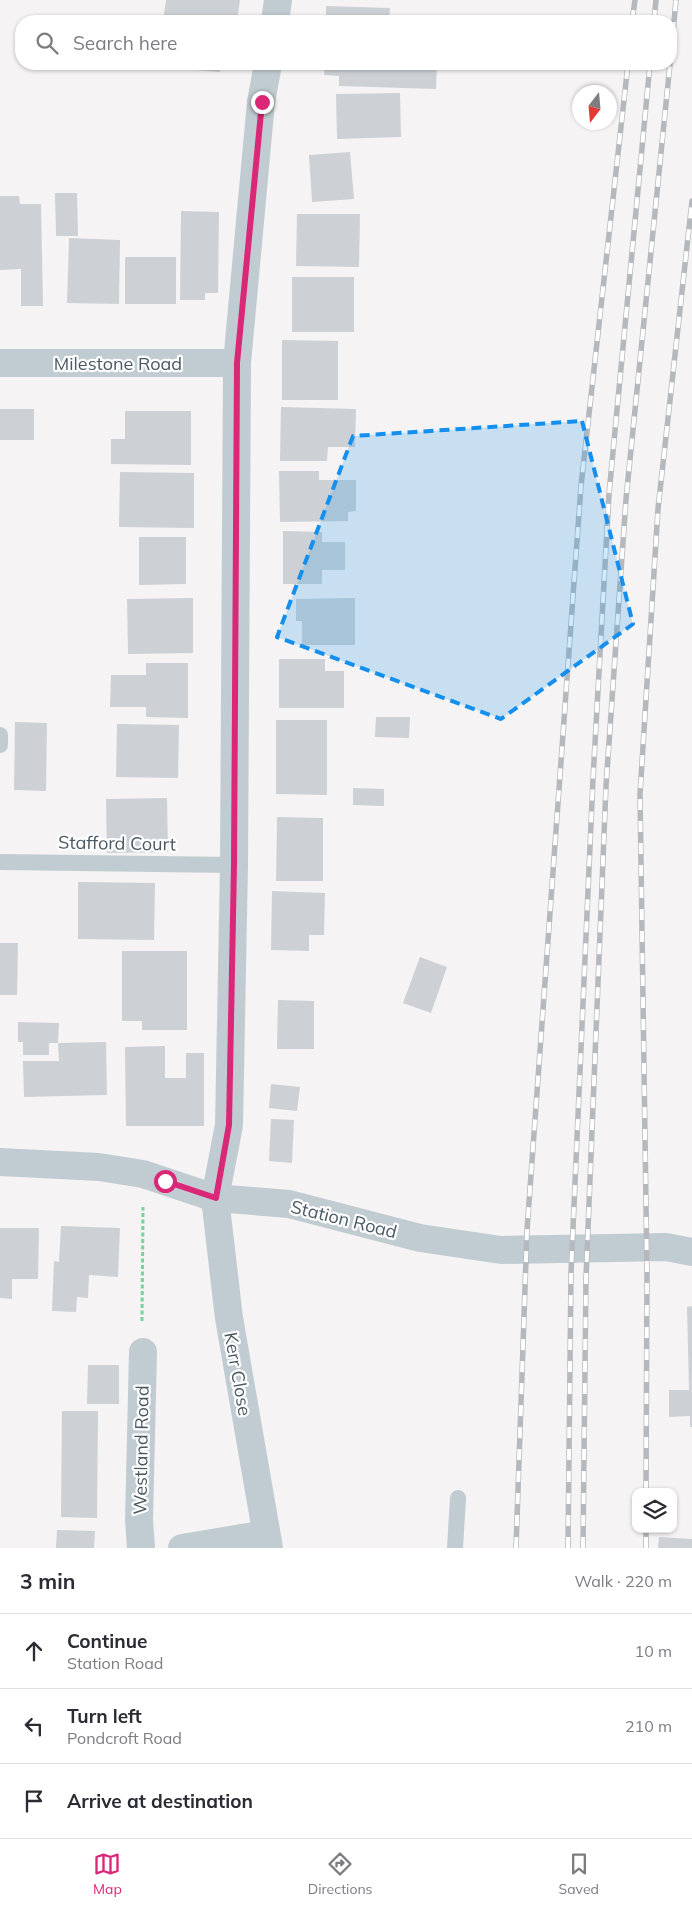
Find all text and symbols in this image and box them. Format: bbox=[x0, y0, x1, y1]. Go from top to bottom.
search box bbox=[15, 15, 677, 70]
icon: search bbox=[33, 29, 61, 57]
text: Search here bbox=[73, 31, 177, 55]
north arrow bbox=[572, 85, 617, 130]
route end bbox=[251, 91, 274, 114]
street label: Milestone Road bbox=[54, 352, 182, 375]
street label: Stafford Court bbox=[58, 830, 176, 856]
route start bbox=[154, 1170, 177, 1193]
street label: Station Road bbox=[289, 1195, 399, 1243]
street label: Kerr Close bbox=[219, 1330, 257, 1418]
street label: Westland Road bbox=[128, 1385, 154, 1515]
map controls bbox=[632, 1488, 677, 1533]
button: layers bbox=[632, 1488, 677, 1533]
text: 3 min bbox=[20, 1568, 75, 1594]
text: Walk · 220 m bbox=[574, 1571, 672, 1591]
text: Continue bbox=[67, 1629, 147, 1653]
icon: ahead bbox=[20, 1637, 48, 1665]
text: 10 m bbox=[635, 1641, 672, 1661]
text: Station Road bbox=[67, 1653, 163, 1673]
text: Turn left bbox=[67, 1704, 142, 1728]
icon: left bbox=[20, 1712, 48, 1740]
text: 210 m bbox=[625, 1716, 672, 1736]
text: Pondcroft Road bbox=[67, 1728, 182, 1748]
icon: arrive bbox=[20, 1787, 48, 1815]
text: Arrive at destination bbox=[67, 1789, 253, 1813]
tab: Map bbox=[93, 1850, 122, 1898]
tab: Directions bbox=[308, 1850, 373, 1898]
tab: Saved bbox=[559, 1850, 599, 1898]

